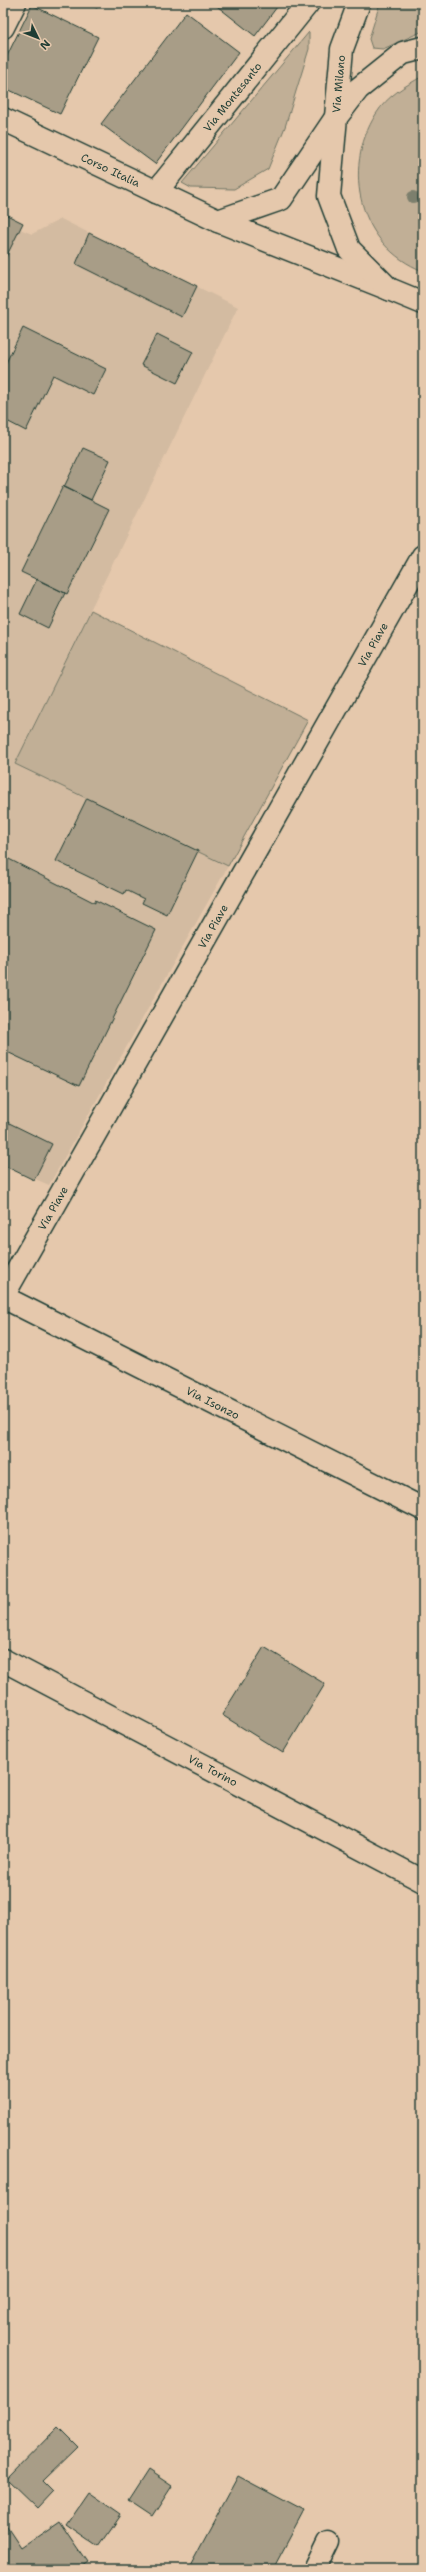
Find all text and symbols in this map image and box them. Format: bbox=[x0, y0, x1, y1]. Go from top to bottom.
north arrow bbox=[18, 18, 58, 58]
text: N bbox=[36, 36, 53, 53]
street label: Via Milano bbox=[329, 54, 349, 114]
street label: Via Montesanto bbox=[200, 59, 265, 135]
street label: Corso Italia bbox=[79, 150, 143, 191]
street label: Via Piave bbox=[354, 620, 391, 669]
street label: Via Piave bbox=[194, 901, 231, 951]
street label: Via Piave bbox=[34, 1183, 71, 1233]
street label: Via Isonzo bbox=[183, 1383, 242, 1423]
street label: Via Torino bbox=[185, 1751, 241, 1790]

